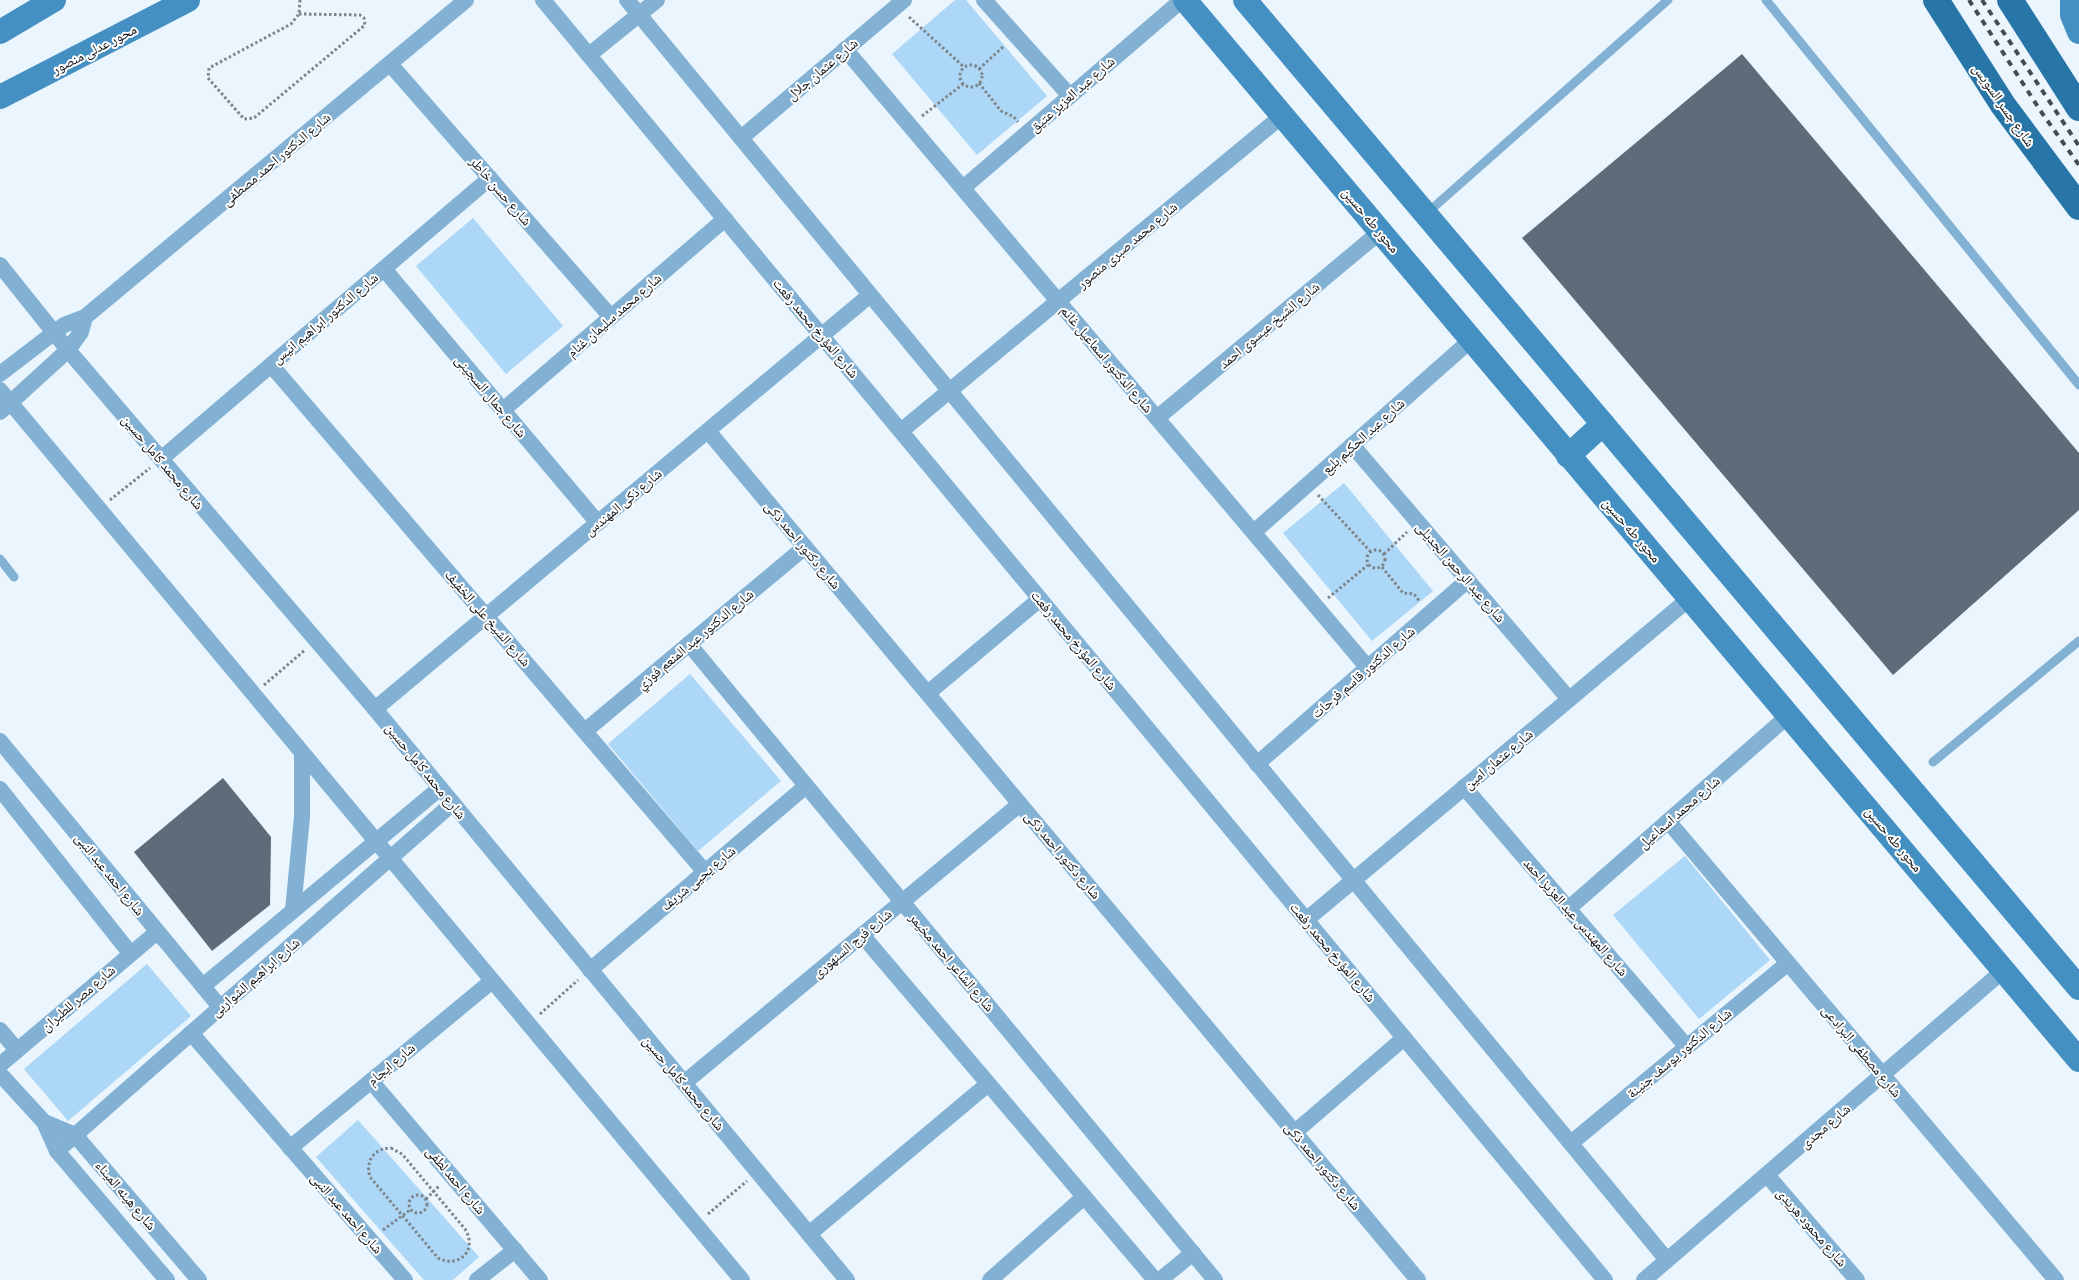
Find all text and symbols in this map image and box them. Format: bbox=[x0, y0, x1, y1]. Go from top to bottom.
street label: محور عدلى منصور bbox=[48, 21, 139, 79]
street label: شارع عثمان جلال bbox=[783, 35, 862, 105]
street label: شارع عبد العزيز عتيق bbox=[1026, 53, 1119, 137]
street label: شارع جسر السويس bbox=[1968, 61, 2038, 151]
street label: شارع الدكتور احمد مصطفى bbox=[219, 109, 335, 211]
street label: شارع حسن خاطر bbox=[465, 153, 535, 230]
street label: محور طه حسين bbox=[1338, 184, 1403, 257]
street label: شارع محمد صبرى منصور bbox=[1073, 198, 1182, 294]
street label: شارع الدكتور ابراهيم انيس bbox=[269, 269, 382, 368]
street label: شارع محمد سليمان غنام bbox=[564, 270, 666, 362]
street label: شارع المؤرخ محمد رفعت bbox=[768, 275, 862, 382]
street label: شارع الشيخ عيسوى احمد bbox=[1216, 278, 1324, 373]
street label: شارع الدكتور اسماعيل غانم bbox=[1056, 302, 1156, 417]
street label: شارع جمال السجينى bbox=[450, 352, 530, 442]
street label: شارع عبد الحكيم بلبع bbox=[1319, 395, 1409, 479]
street label: شارع محمد كامل حسين bbox=[117, 411, 207, 514]
street label: شارع ذكى المهندس bbox=[581, 465, 666, 540]
street label: محور طه حسين bbox=[1599, 494, 1664, 566]
street label: شارع دكتور احمد ذكى bbox=[760, 498, 844, 593]
street label: شارع عبد الرحمن الجديلى bbox=[1412, 519, 1509, 627]
street label: شارع الشيخ على الخفيف bbox=[440, 566, 534, 671]
street label: شارع الدكتور عبد المنعم فوزي bbox=[633, 586, 759, 695]
street label: شارع المؤرخ محمد رفعت bbox=[1026, 587, 1120, 694]
street label: شارع الدكتور قاسم فرحات bbox=[1308, 623, 1419, 723]
street label: شارع محمد كامل حسين bbox=[381, 720, 470, 823]
street label: شارع عثمان امين bbox=[1460, 726, 1537, 794]
street label: شارع محمد اسماعيل bbox=[1635, 772, 1724, 853]
street label: محور طه حسين bbox=[1861, 803, 1926, 876]
street label: شارع دكتور احمد ذكى bbox=[1020, 808, 1104, 903]
street label: شارع احمد عبد النبى bbox=[70, 830, 148, 920]
street label: شارع يحيى شريف bbox=[658, 842, 740, 915]
street label: شارع المهندس عبد العزيز احمد bbox=[1519, 855, 1632, 980]
street label: شارع المؤرخ محمد رفعت bbox=[1285, 899, 1379, 1006]
street label: شارع فرج السنهورى bbox=[809, 905, 896, 982]
street label: شارع الشاعر احمد مخيمر bbox=[904, 909, 998, 1016]
street label: شارع ابراهيم الشواربى bbox=[207, 934, 304, 1021]
street label: شارع مصر للطيران bbox=[38, 962, 120, 1036]
street label: شارع مصطفى البرادعى bbox=[1817, 1002, 1905, 1102]
street label: شارع الدكتور يوسف جنينة bbox=[1624, 1005, 1736, 1103]
street label: شارع محمد كامل حسين bbox=[638, 1032, 728, 1135]
street label: شارع ايجام bbox=[364, 1039, 419, 1090]
street label: شارع مجدى bbox=[1797, 1100, 1855, 1153]
street label: شارع دكتور احمد ذكى bbox=[1280, 1119, 1364, 1214]
street label: شارع احمد لطفى bbox=[421, 1143, 489, 1218]
street label: شارع هيئه الميناء bbox=[91, 1157, 160, 1234]
street label: شارع احمد عبد النبى bbox=[306, 1169, 386, 1258]
street label: شارع محمود هريدى bbox=[1772, 1184, 1850, 1271]

